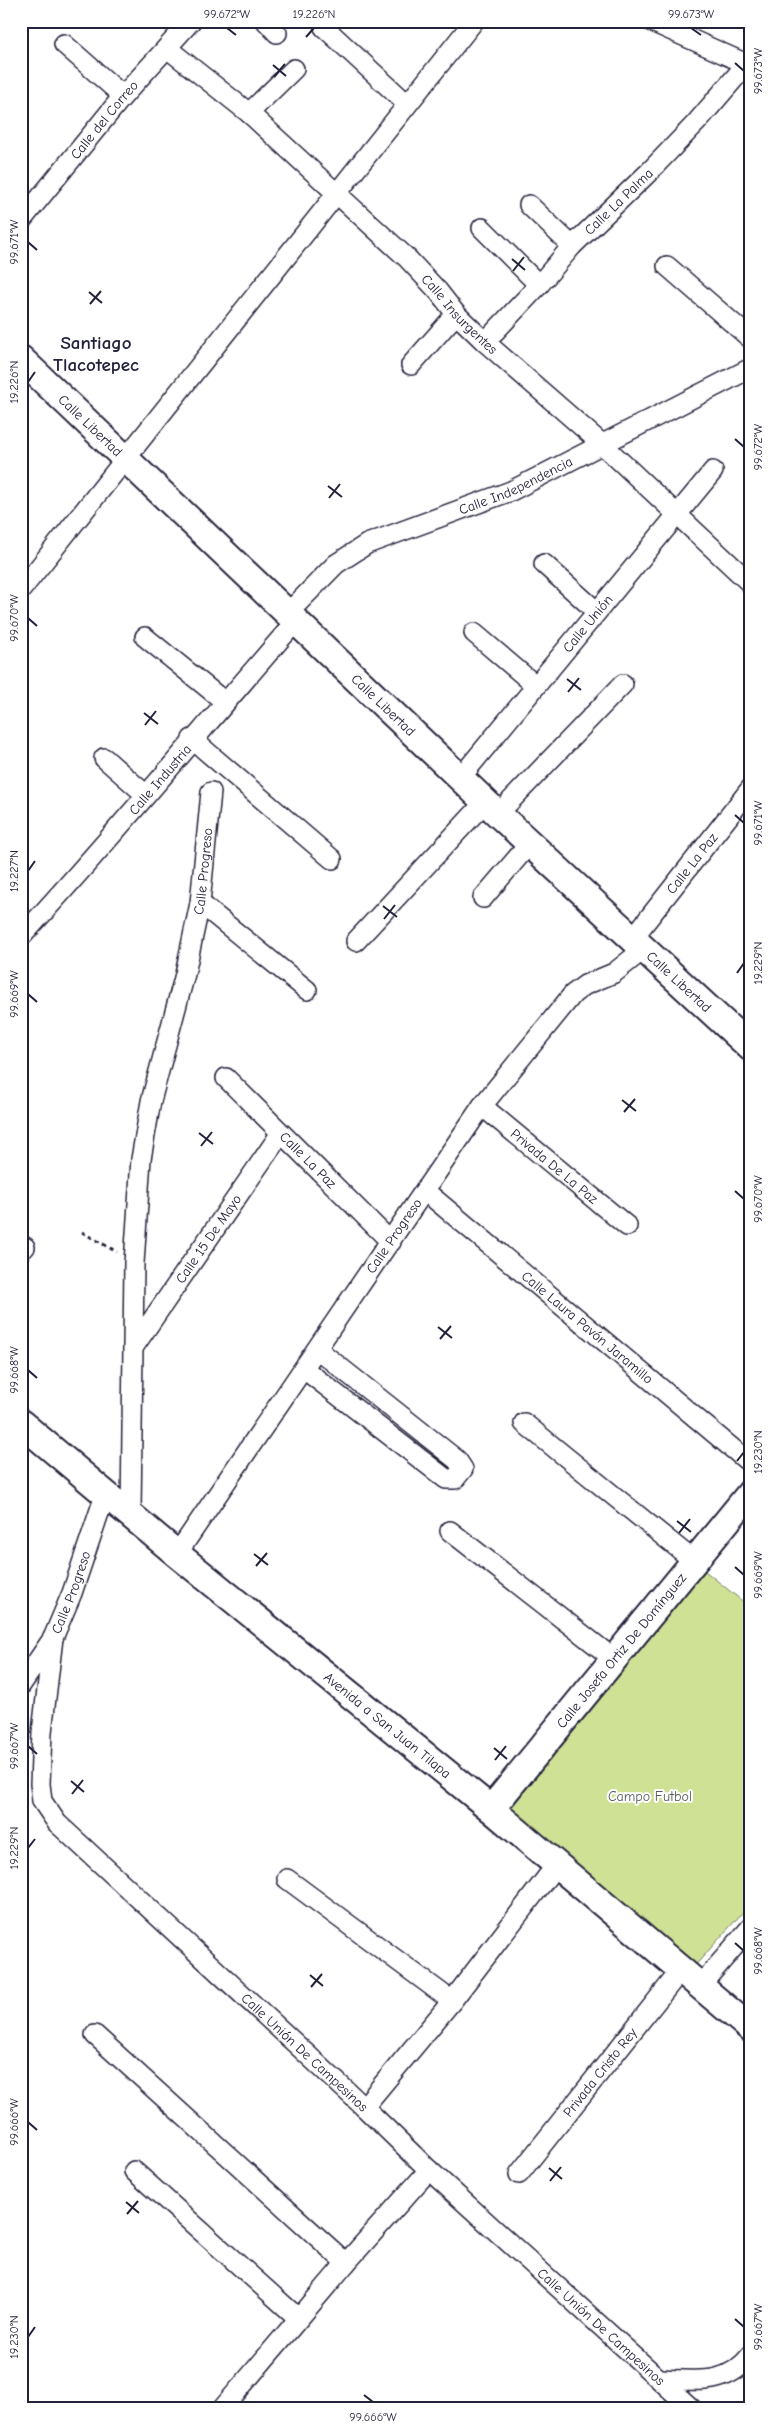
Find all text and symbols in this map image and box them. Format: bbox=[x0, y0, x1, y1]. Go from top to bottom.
text: 99.672°W bbox=[204, 7, 251, 21]
text: 19.226°N bbox=[293, 7, 335, 21]
text: 99.673°W bbox=[668, 7, 715, 21]
text: 99.673°W bbox=[751, 47, 765, 94]
street label: Calle del Correo bbox=[67, 77, 142, 163]
street label: Calle La Palma bbox=[581, 165, 656, 238]
text: 99.671°W bbox=[7, 219, 21, 264]
street label: Calle Insurgentes bbox=[418, 270, 501, 358]
district label: Santiago Tlacotepec bbox=[53, 332, 139, 376]
text: 19.226°N bbox=[7, 361, 21, 403]
street label: Calle Libertad bbox=[55, 391, 126, 460]
text: 99.672°W bbox=[751, 423, 765, 470]
street label: Calle Independencia bbox=[456, 452, 575, 518]
street label: Calle Unión bbox=[559, 591, 616, 656]
text: 99.670°W bbox=[7, 594, 21, 642]
street label: Calle Libertad bbox=[348, 670, 419, 739]
street label: Calle Industria bbox=[125, 741, 195, 818]
text: 99.671°W bbox=[751, 800, 765, 845]
street label: Calle Progreso bbox=[189, 827, 216, 916]
street label: Calle La Paz bbox=[662, 829, 721, 897]
text: 19.227°N bbox=[7, 850, 21, 892]
text: 19.229°N bbox=[751, 942, 765, 984]
street label: Calle Libertad bbox=[643, 947, 715, 1016]
text: 99.669°W bbox=[7, 970, 21, 1018]
street label: Privada De La Paz bbox=[507, 1125, 602, 1207]
street label: Calle La Paz bbox=[276, 1128, 340, 1192]
text: 99.670°W bbox=[751, 1175, 765, 1223]
street label: Calle 15 De Mayo bbox=[172, 1191, 245, 1287]
street label: Calle Progreso bbox=[362, 1195, 425, 1277]
street label: Calle Laura Pavón Jaramillo bbox=[518, 1267, 657, 1387]
text: 99.668°W bbox=[7, 1346, 21, 1394]
text: 19.230°N bbox=[751, 1430, 765, 1474]
street label: Calle Progreso bbox=[47, 1549, 94, 1636]
text: 99.669°W bbox=[751, 1551, 765, 1599]
street label: Calle Josefa Ortiz De Domínguez bbox=[553, 1570, 690, 1731]
street label: Avenida a San Juan Tilapa bbox=[320, 1668, 455, 1782]
text: 99.667°W bbox=[7, 1722, 21, 1769]
park label: Campo Futbol bbox=[608, 1788, 692, 1805]
text: 19.229°N bbox=[7, 1827, 21, 1869]
text: 99.668°W bbox=[751, 1927, 765, 1975]
street label: Calle Unión De Campesinos bbox=[238, 1989, 372, 2115]
street label: Privada Cristo Rey bbox=[559, 2024, 641, 2120]
text: 99.666°W bbox=[7, 2098, 21, 2146]
street label: Calle Unión De Campesinos bbox=[534, 2264, 669, 2389]
text: 99.667°W bbox=[751, 2303, 765, 2350]
text: 19.230°N bbox=[7, 2315, 21, 2359]
text: 99.666°W bbox=[349, 2410, 397, 2424]

